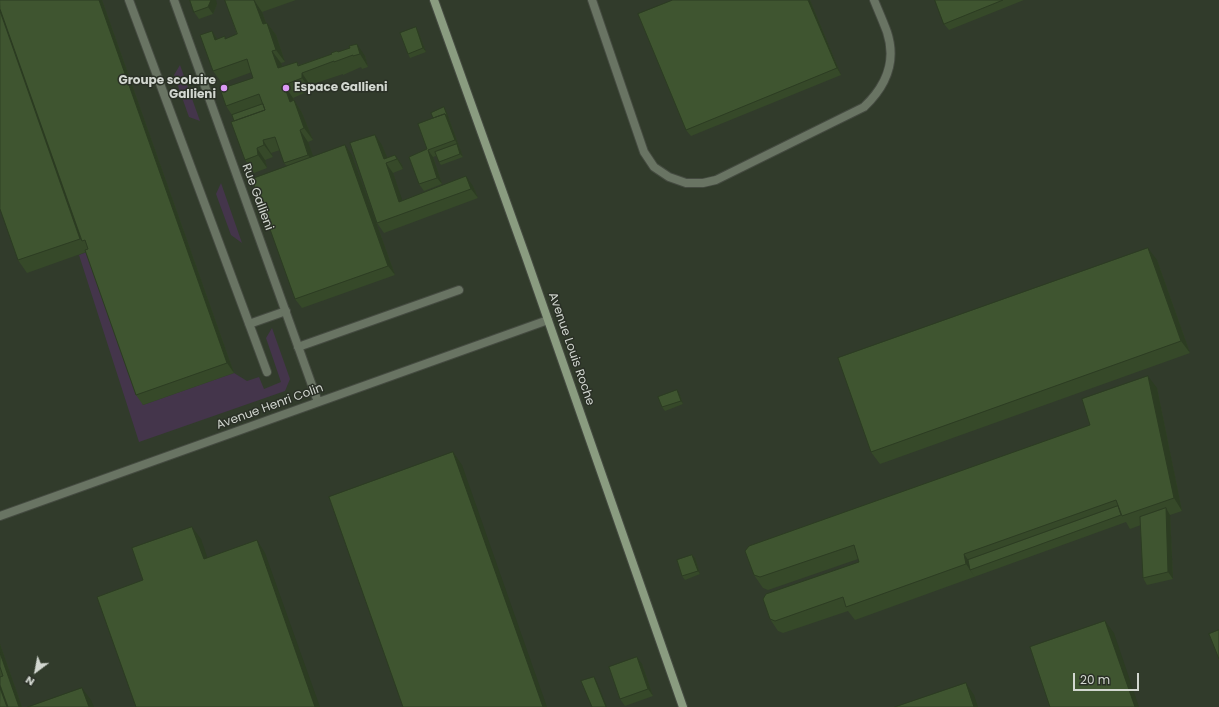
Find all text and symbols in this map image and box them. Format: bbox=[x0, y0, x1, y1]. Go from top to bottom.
place label: Groupe scolaire Gallieni bbox=[119, 74, 216, 102]
place label: Espace Gallieni bbox=[294, 81, 388, 95]
marker: Groupe scolaire Gallieni bbox=[219, 83, 229, 93]
marker: Espace Gallieni bbox=[281, 83, 291, 93]
street label: Rue Gallieni bbox=[238, 162, 276, 232]
street label: Avenue Louis Roche bbox=[545, 291, 597, 407]
street label: Avenue Henri Colin bbox=[215, 381, 325, 433]
north arrow bbox=[16, 651, 56, 691]
scale bar bbox=[1075, 665, 1141, 691]
text: 20 m bbox=[1080, 671, 1110, 688]
text: N bbox=[22, 672, 37, 690]

